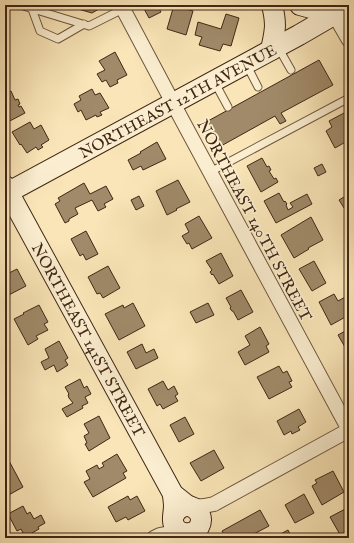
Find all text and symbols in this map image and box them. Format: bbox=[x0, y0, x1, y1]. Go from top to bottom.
street label: NORTHEAST 12TH AVENUE bbox=[76, 41, 281, 164]
street label: NORTHEAST 140TH STREET bbox=[191, 117, 315, 326]
street label: NORTHEAST 141ST STREET bbox=[26, 240, 148, 441]

